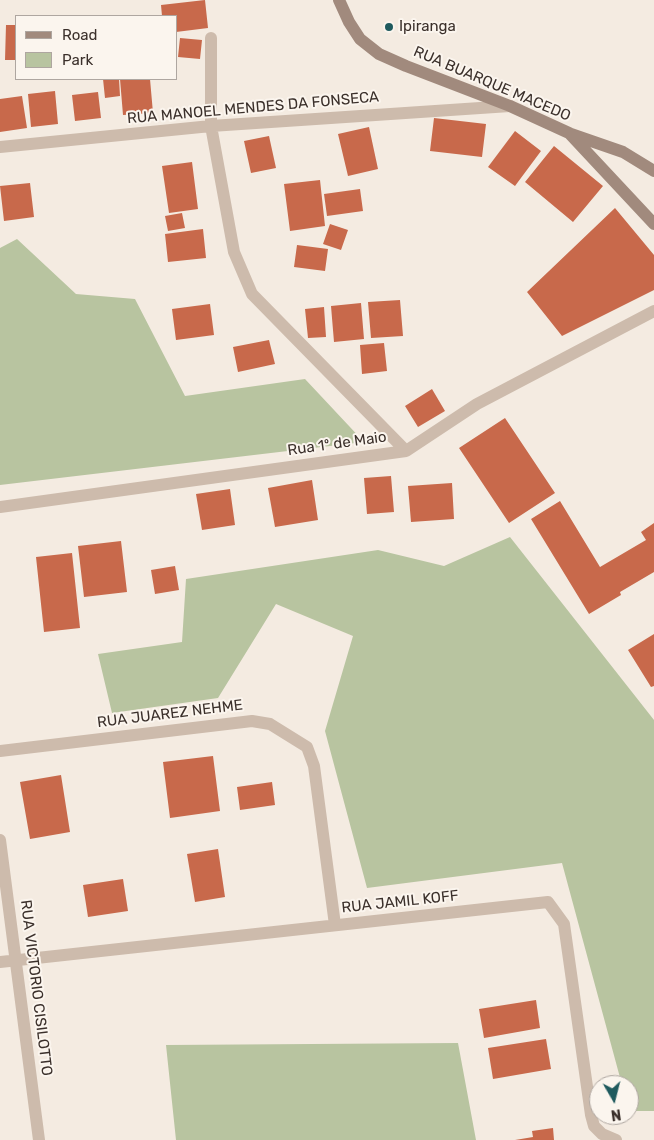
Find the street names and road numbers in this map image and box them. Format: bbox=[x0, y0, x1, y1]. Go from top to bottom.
street label: RUA BUARQUE MACEDO bbox=[411, 43, 573, 125]
street label: RUA MANOEL MENDES DA FONSECA bbox=[126, 88, 380, 128]
street label: Rua 1º de Maio bbox=[286, 428, 388, 460]
street label: RUA JUAREZ NEHME bbox=[96, 696, 244, 732]
street label: RUA JAMIL KOFF bbox=[341, 887, 459, 917]
street label: RUA VICTORIO CISILOTTO bbox=[16, 899, 56, 1077]

